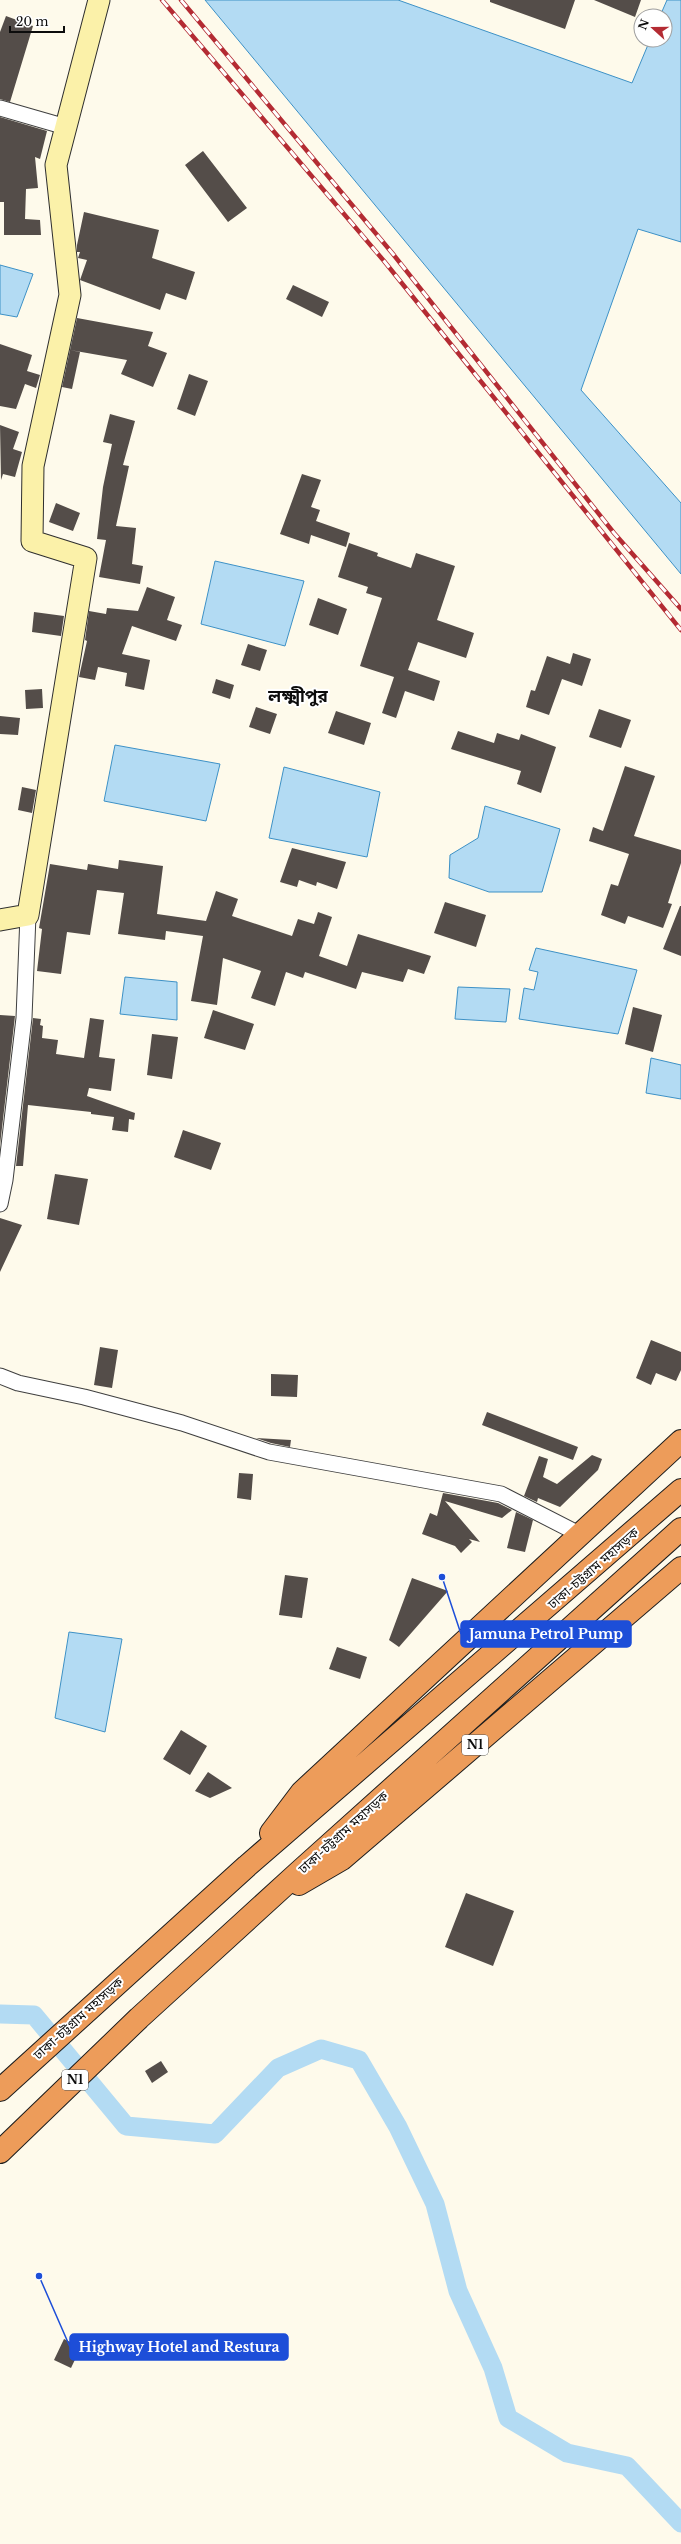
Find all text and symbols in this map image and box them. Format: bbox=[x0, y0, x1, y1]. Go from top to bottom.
scale bar bbox=[10, 8, 64, 34]
north arrow bbox=[633, 8, 673, 48]
text: 20 m bbox=[16, 14, 48, 29]
text: N bbox=[635, 16, 652, 32]
district label: লক্ষ্মীপুর bbox=[267, 686, 328, 707]
street label: ঢাকা-চট্টগ্রাম মহাসড়ক bbox=[544, 1524, 643, 1613]
callout: Jamuna Petrol Pump bbox=[461, 1621, 631, 1647]
text: Jamuna Petrol Pump bbox=[466, 1625, 623, 1643]
road number: N1 bbox=[462, 1735, 488, 1755]
street label: ঢাকা-চট্টগ্রাম মহাসড়ক bbox=[294, 1787, 392, 1878]
street label: ঢাকা-চট্টগ্রাম মহাসড়ক bbox=[29, 1973, 127, 2064]
road number: N1 bbox=[62, 2070, 88, 2090]
callout: Highway Hotel and Restura bbox=[70, 2334, 288, 2360]
text: Highway Hotel and Restura bbox=[78, 2338, 280, 2356]

